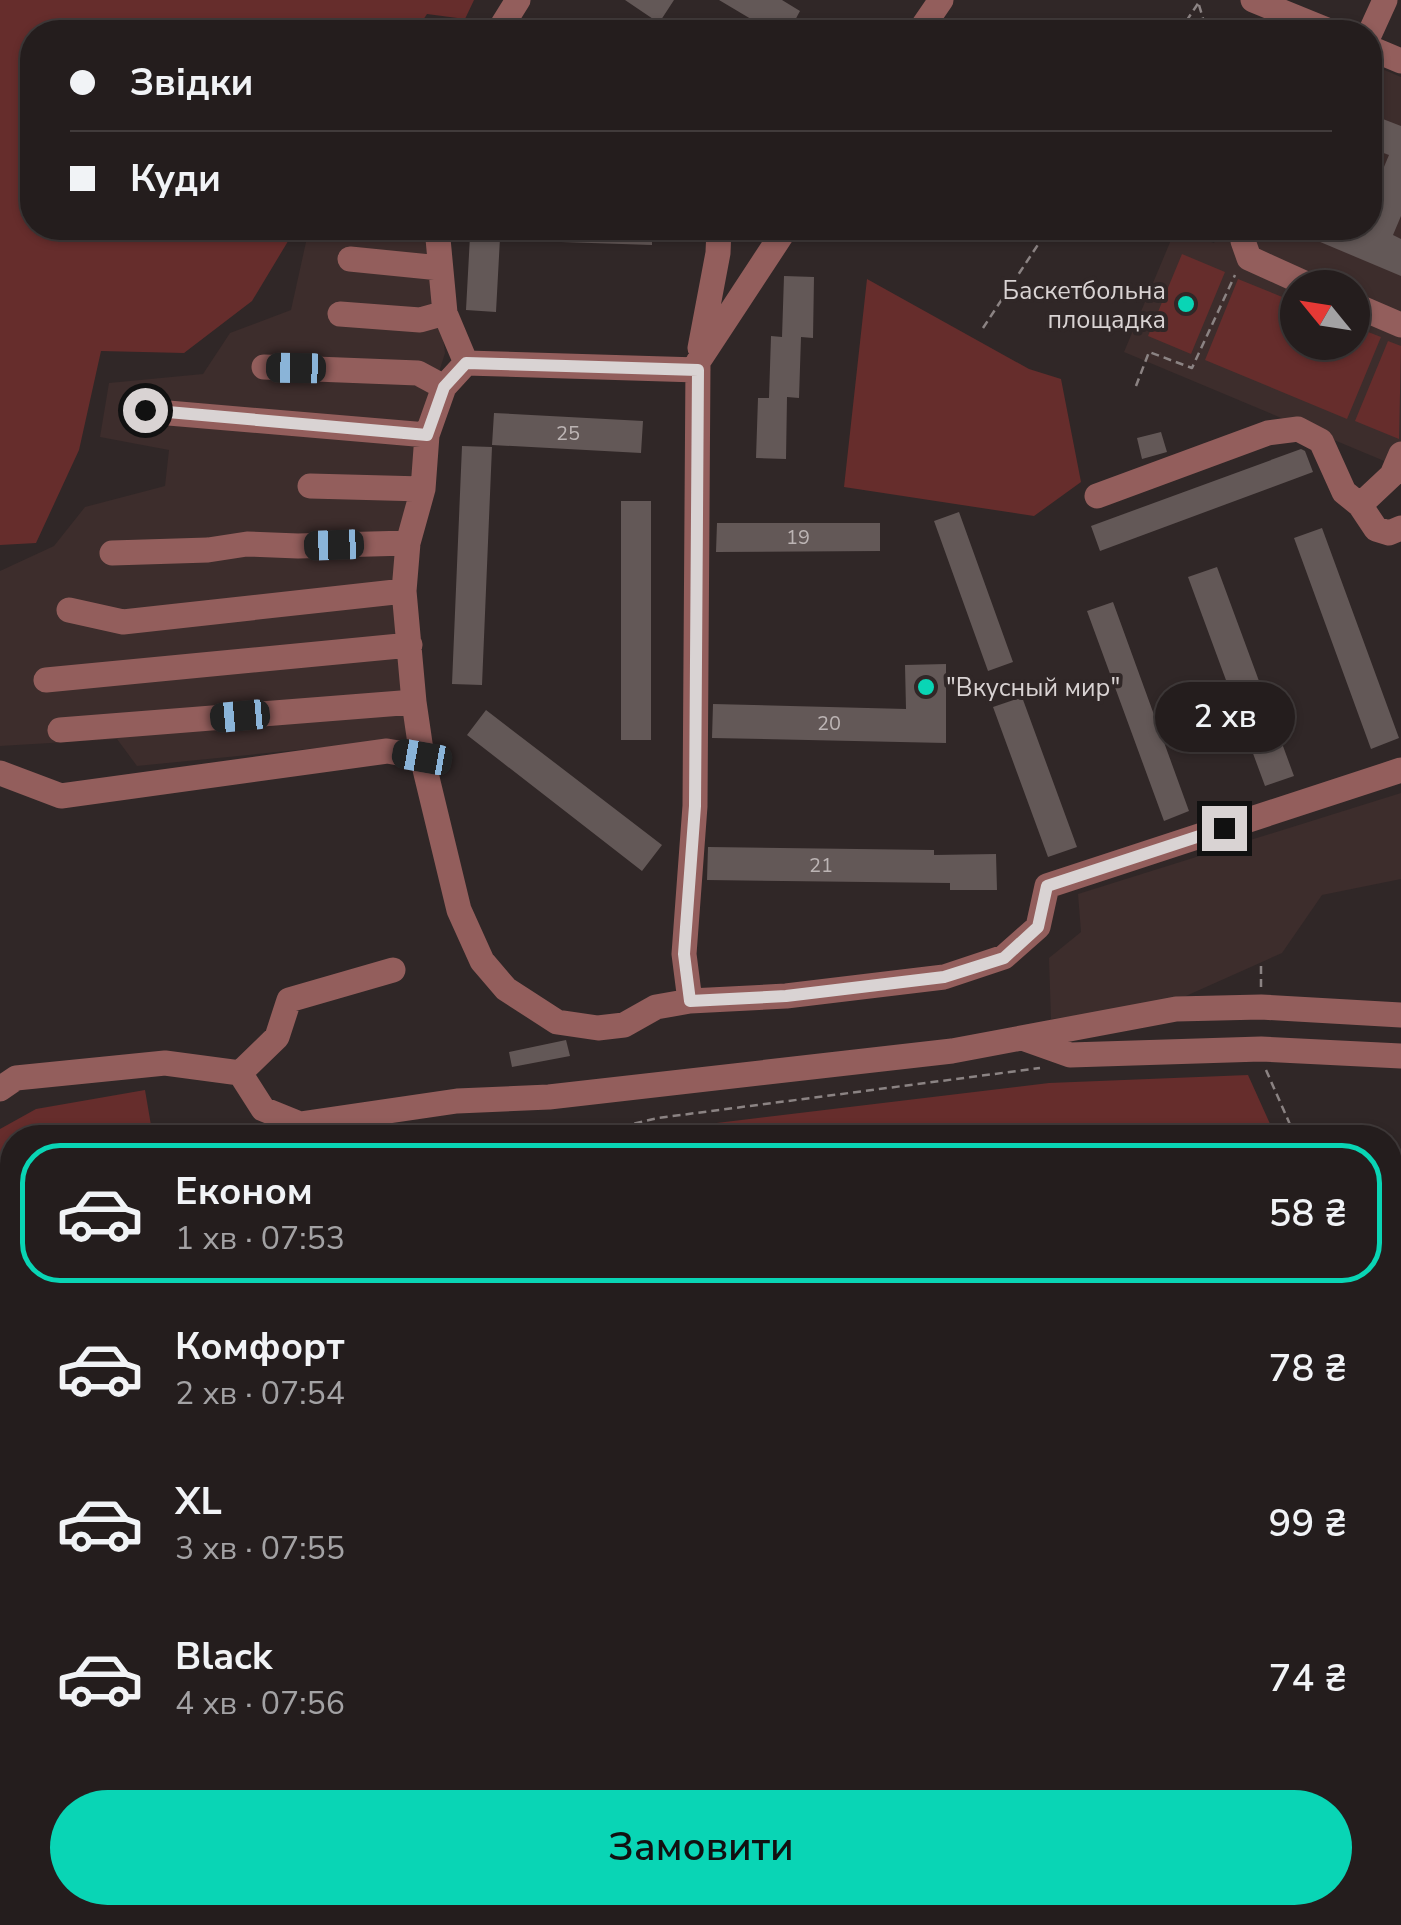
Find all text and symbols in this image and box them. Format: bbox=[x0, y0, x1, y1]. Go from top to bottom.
text: Звідки bbox=[130, 57, 254, 108]
text: Куди bbox=[130, 153, 221, 204]
north arrow bbox=[1280, 270, 1370, 360]
map controls bbox=[1280, 270, 1370, 360]
place label: Баскетбольна площадка bbox=[1002, 274, 1166, 337]
marker: Баскетбольна площадка bbox=[1175, 293, 1197, 315]
car bbox=[266, 352, 326, 384]
route start bbox=[123, 388, 168, 433]
house number: 25 bbox=[556, 420, 580, 447]
house number: 19 bbox=[786, 524, 810, 551]
car bbox=[303, 529, 365, 561]
place label: "Вкусный мир" bbox=[946, 671, 1120, 705]
marker: "Вкусный мир" bbox=[915, 676, 937, 698]
callout: 2 хв bbox=[1154, 683, 1294, 753]
text: 2 хв bbox=[1194, 695, 1256, 738]
car bbox=[209, 698, 271, 734]
house number: 20 bbox=[817, 710, 841, 737]
car bbox=[390, 737, 454, 777]
route end bbox=[1202, 806, 1247, 851]
house number: 21 bbox=[809, 852, 833, 879]
text: Економ bbox=[175, 1166, 313, 1217]
icon: car bbox=[55, 1168, 145, 1258]
text: 58 ₴ bbox=[1269, 1188, 1347, 1239]
text: 1 хв · 07:53 bbox=[175, 1217, 345, 1260]
text: Комфорт bbox=[175, 1321, 344, 1372]
icon: car bbox=[55, 1323, 145, 1413]
text: 78 ₴ bbox=[1269, 1343, 1347, 1394]
text: 2 хв · 07:54 bbox=[175, 1372, 345, 1415]
text: XL bbox=[175, 1476, 222, 1527]
icon: car bbox=[55, 1478, 145, 1568]
text: 99 ₴ bbox=[1269, 1498, 1347, 1549]
text: 3 хв · 07:55 bbox=[175, 1527, 345, 1570]
text: Black bbox=[175, 1631, 272, 1682]
icon: car bbox=[55, 1633, 145, 1723]
text: 74 ₴ bbox=[1269, 1653, 1347, 1704]
text: 4 хв · 07:56 bbox=[175, 1682, 345, 1725]
button: Замовити bbox=[50, 1790, 1352, 1905]

